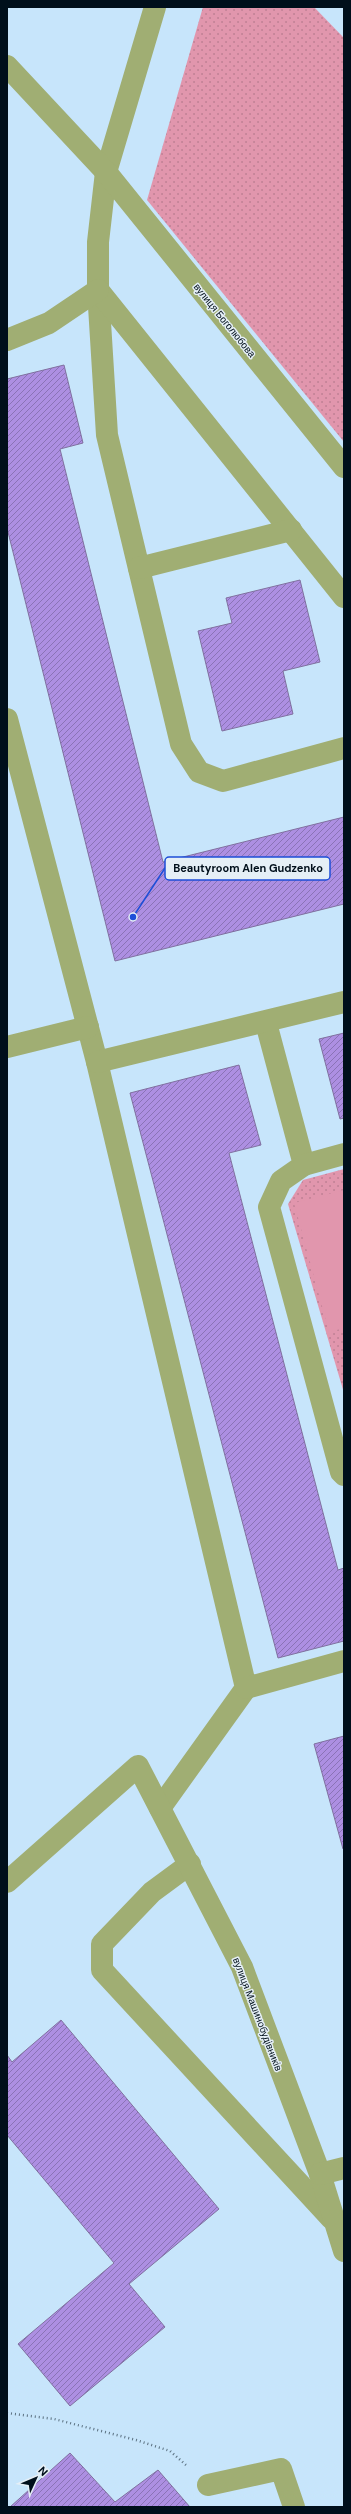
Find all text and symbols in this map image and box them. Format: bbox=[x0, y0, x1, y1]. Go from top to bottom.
street label: вулиця Боголюбова bbox=[191, 281, 259, 360]
callout: Beautyroom Alen Gudzenko bbox=[165, 857, 330, 880]
text: Beautyroom Alen Gudzenko bbox=[173, 861, 323, 875]
street label: вулиця Машинобудівників bbox=[230, 1956, 285, 2073]
north arrow bbox=[16, 2458, 56, 2498]
text: N bbox=[35, 2463, 51, 2479]

